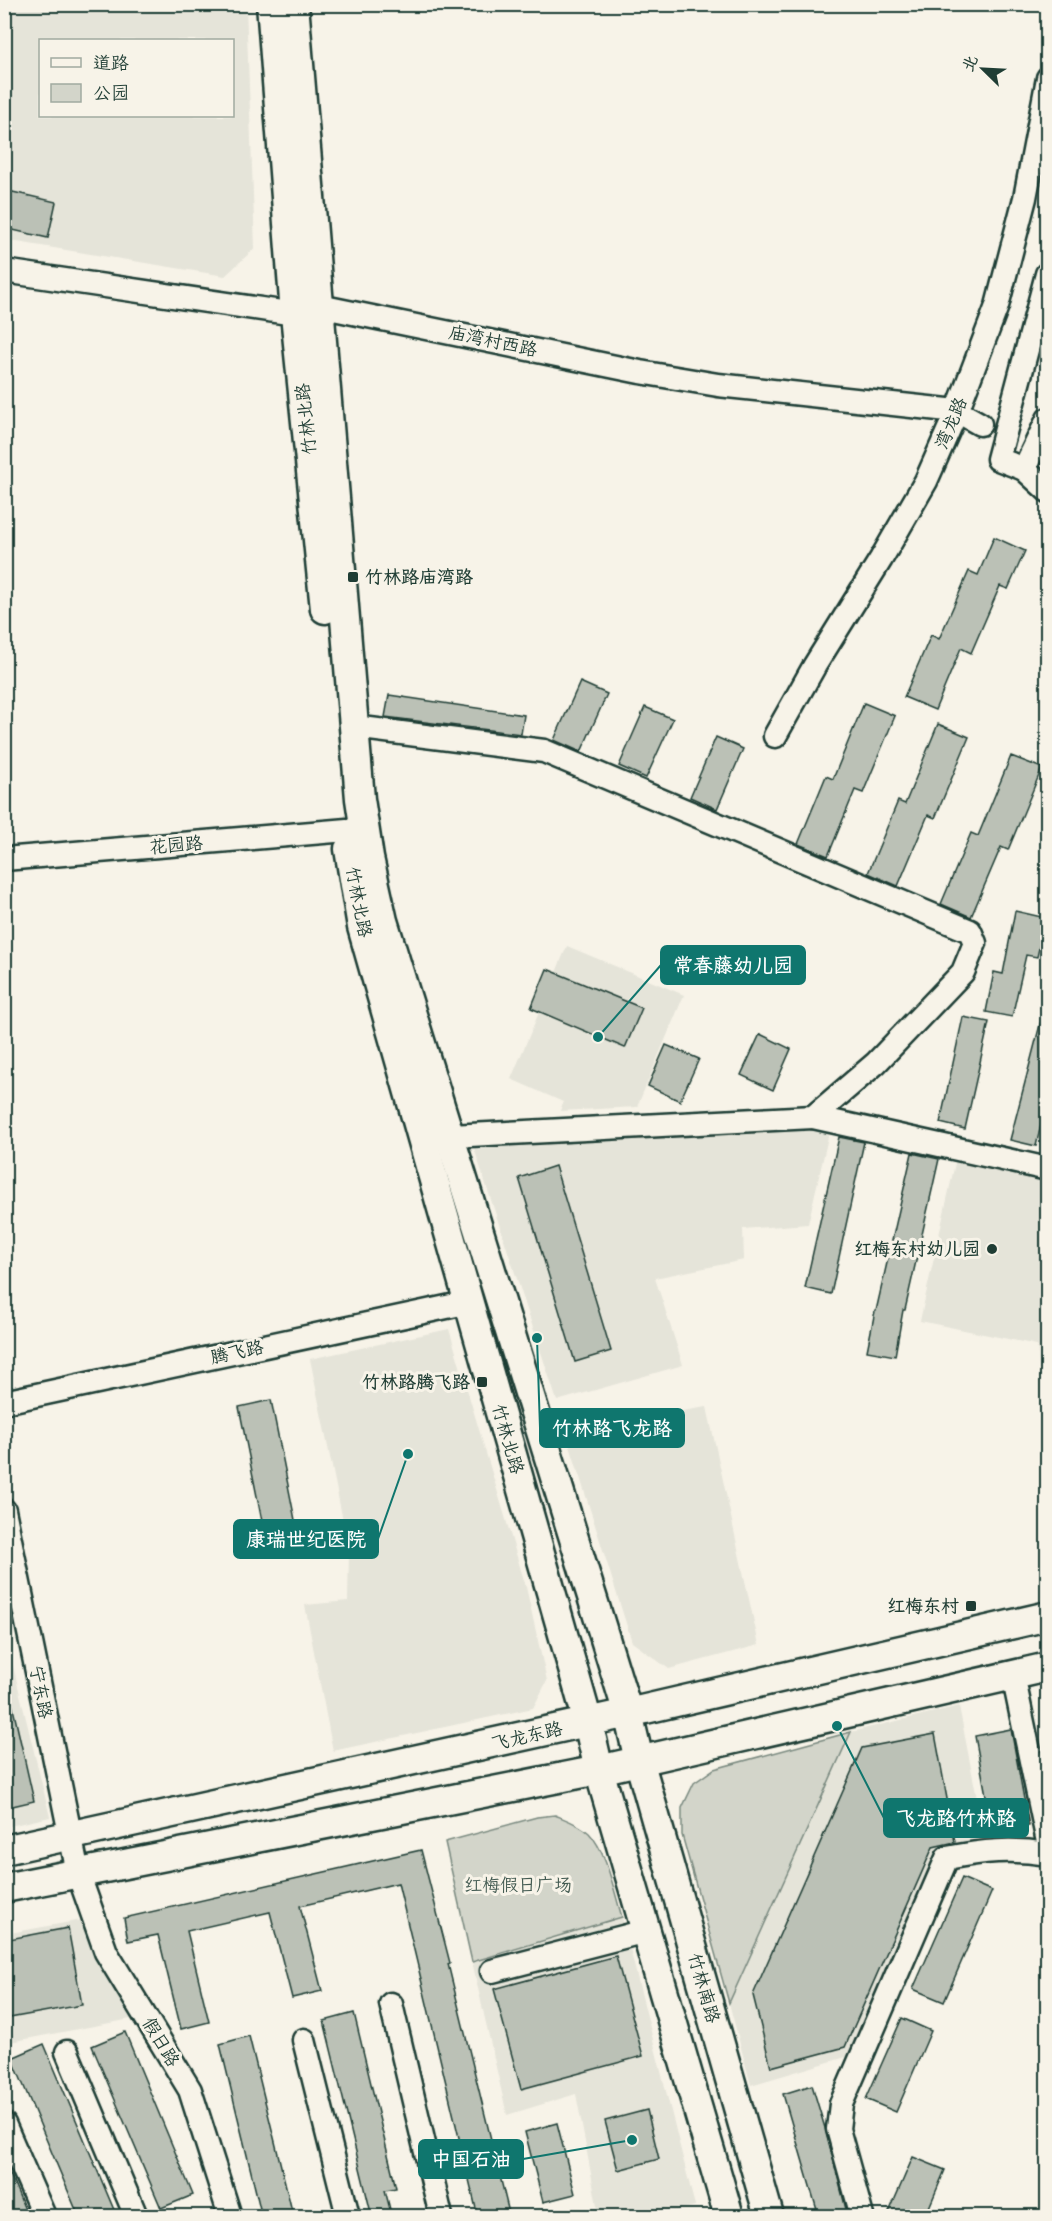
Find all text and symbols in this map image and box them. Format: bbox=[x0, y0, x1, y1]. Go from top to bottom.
legend bbox=[39, 39, 234, 117]
north arrow bbox=[953, 39, 1013, 99]
text: 道路 bbox=[93, 50, 129, 75]
text: 北 bbox=[956, 51, 983, 75]
text: 公园 bbox=[93, 80, 129, 105]
street label: 庙湾村西路 bbox=[446, 319, 540, 362]
street label: 竹林北路 bbox=[289, 382, 322, 456]
street label: 湾龙路 bbox=[928, 393, 973, 453]
place label: 竹林路庙湾路 bbox=[365, 564, 473, 589]
marker: 竹林路庙湾路 bbox=[346, 570, 360, 584]
street label: 花园路 bbox=[148, 830, 204, 859]
street label: 竹林北路 bbox=[340, 864, 379, 940]
callout: 常春藤幼儿园 bbox=[661, 946, 805, 984]
text: 常春藤幼儿园 bbox=[673, 951, 793, 978]
place label: 红梅东村幼儿园 bbox=[854, 1236, 980, 1261]
marker: 红梅东村幼儿园 bbox=[985, 1242, 999, 1256]
street label: 腾飞路 bbox=[208, 1334, 266, 1369]
place label: 竹林路腾飞路 bbox=[362, 1369, 470, 1394]
marker: 竹林路腾飞路 bbox=[475, 1375, 489, 1389]
street label: 竹林北路 bbox=[487, 1401, 530, 1477]
callout: 竹林路飞龙路 bbox=[540, 1409, 684, 1447]
text: 竹林路飞龙路 bbox=[552, 1414, 672, 1441]
callout: 康瑞世纪医院 bbox=[234, 1520, 378, 1558]
text: 康瑞世纪医院 bbox=[246, 1525, 366, 1552]
place label: 红梅东村 bbox=[887, 1593, 959, 1618]
marker: 红梅东村 bbox=[964, 1599, 978, 1613]
street label: 宁东路 bbox=[24, 1663, 59, 1721]
street label: 飞龙东路 bbox=[489, 1715, 565, 1756]
callout: 飞龙路竹林路 bbox=[884, 1799, 1028, 1837]
text: 飞龙路竹林路 bbox=[896, 1804, 1016, 1831]
park label: 红梅假日广场 bbox=[464, 1872, 572, 1897]
street label: 竹林南路 bbox=[683, 1950, 726, 2026]
street label: 假日路 bbox=[137, 2012, 186, 2071]
callout: 中国石油 bbox=[419, 2140, 523, 2178]
text: 中国石油 bbox=[431, 2145, 511, 2172]

